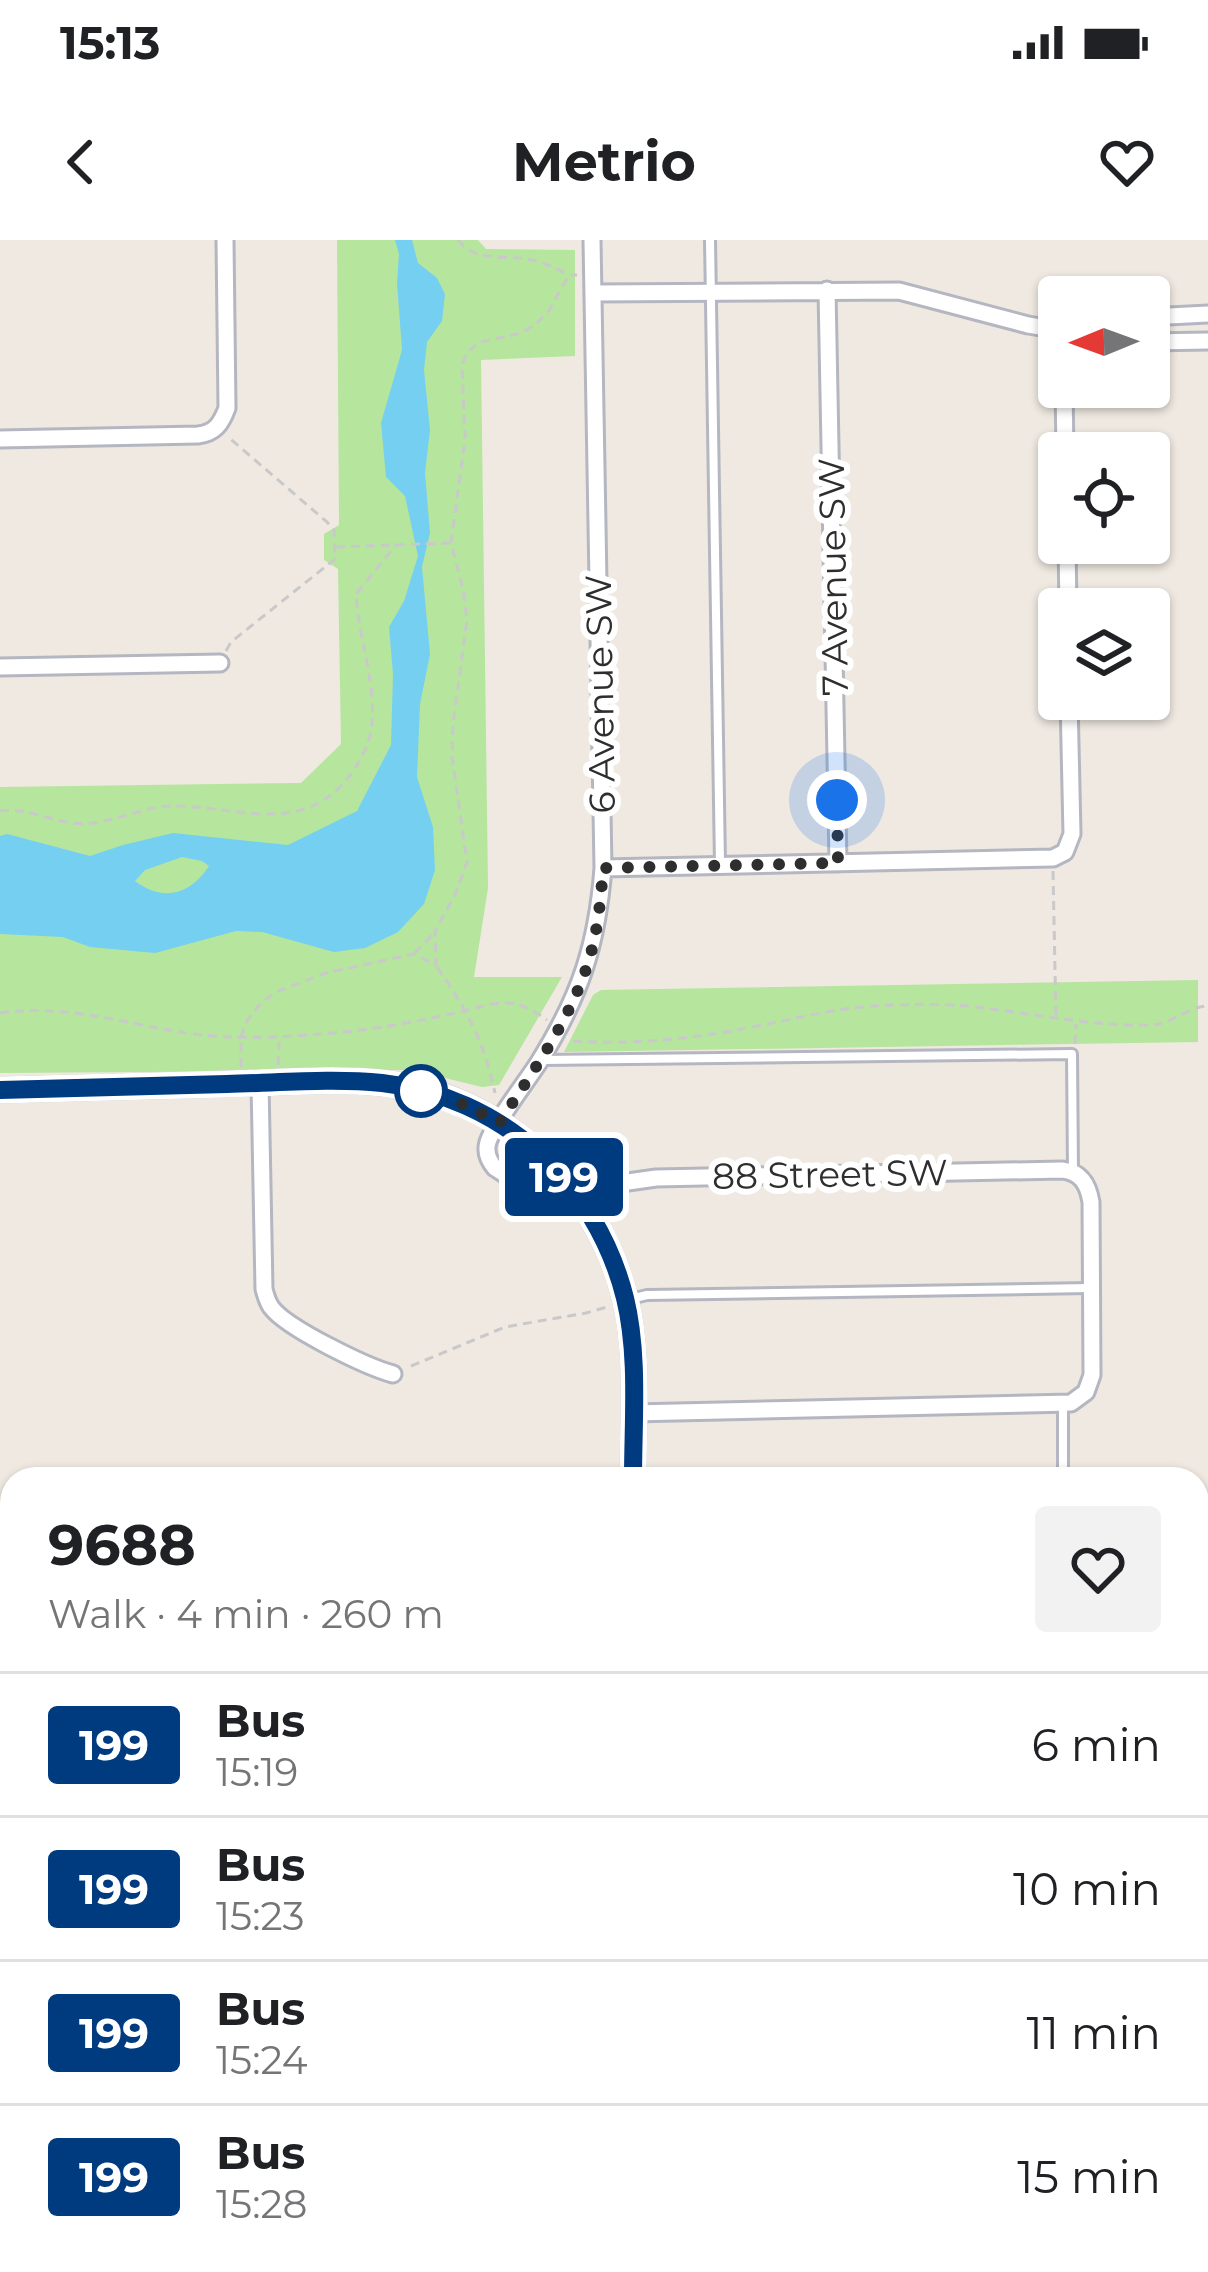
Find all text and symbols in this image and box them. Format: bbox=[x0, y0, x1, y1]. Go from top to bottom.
text: 15:13 bbox=[60, 15, 161, 70]
icon: back bbox=[48, 129, 114, 195]
text: Metrio bbox=[512, 129, 696, 195]
icon: heart bbox=[1094, 129, 1160, 195]
north arrow bbox=[1038, 276, 1170, 408]
map controls bbox=[1038, 276, 1170, 720]
button: locate bbox=[1038, 432, 1170, 564]
street label: 7 Avenue SW bbox=[809, 458, 857, 696]
street label: 6 Avenue SW bbox=[576, 574, 624, 814]
button: layers bbox=[1038, 588, 1170, 720]
your location bbox=[807, 770, 867, 830]
unlabelled marker bbox=[396, 1066, 446, 1116]
line badge: 199 bbox=[495, 1138, 633, 1216]
street label: 88 Street SW bbox=[712, 1150, 948, 1198]
text: 199 bbox=[529, 1151, 599, 1203]
button: heart bbox=[1035, 1506, 1161, 1632]
text: 9688 bbox=[48, 1510, 196, 1579]
text: Walk · 4 min · 260 m bbox=[48, 1590, 444, 1638]
text: Bus bbox=[216, 1693, 305, 1748]
text: 6 min bbox=[1032, 1717, 1161, 1772]
text: 199 bbox=[79, 1719, 149, 1771]
text: 15:19 bbox=[216, 1748, 298, 1796]
text: Bus bbox=[216, 1837, 305, 1892]
text: 10 min bbox=[1013, 1861, 1161, 1916]
text: 199 bbox=[79, 1863, 149, 1915]
text: 15:23 bbox=[216, 1892, 305, 1940]
text: Bus bbox=[216, 1981, 305, 2036]
text: 11 min bbox=[1026, 2005, 1161, 2060]
text: 199 bbox=[79, 2007, 149, 2059]
text: 15:24 bbox=[216, 2036, 307, 2084]
text: Bus bbox=[216, 2125, 305, 2180]
text: 15 min bbox=[1017, 2149, 1161, 2204]
text: 199 bbox=[79, 2151, 149, 2203]
text: 15:28 bbox=[216, 2180, 307, 2228]

